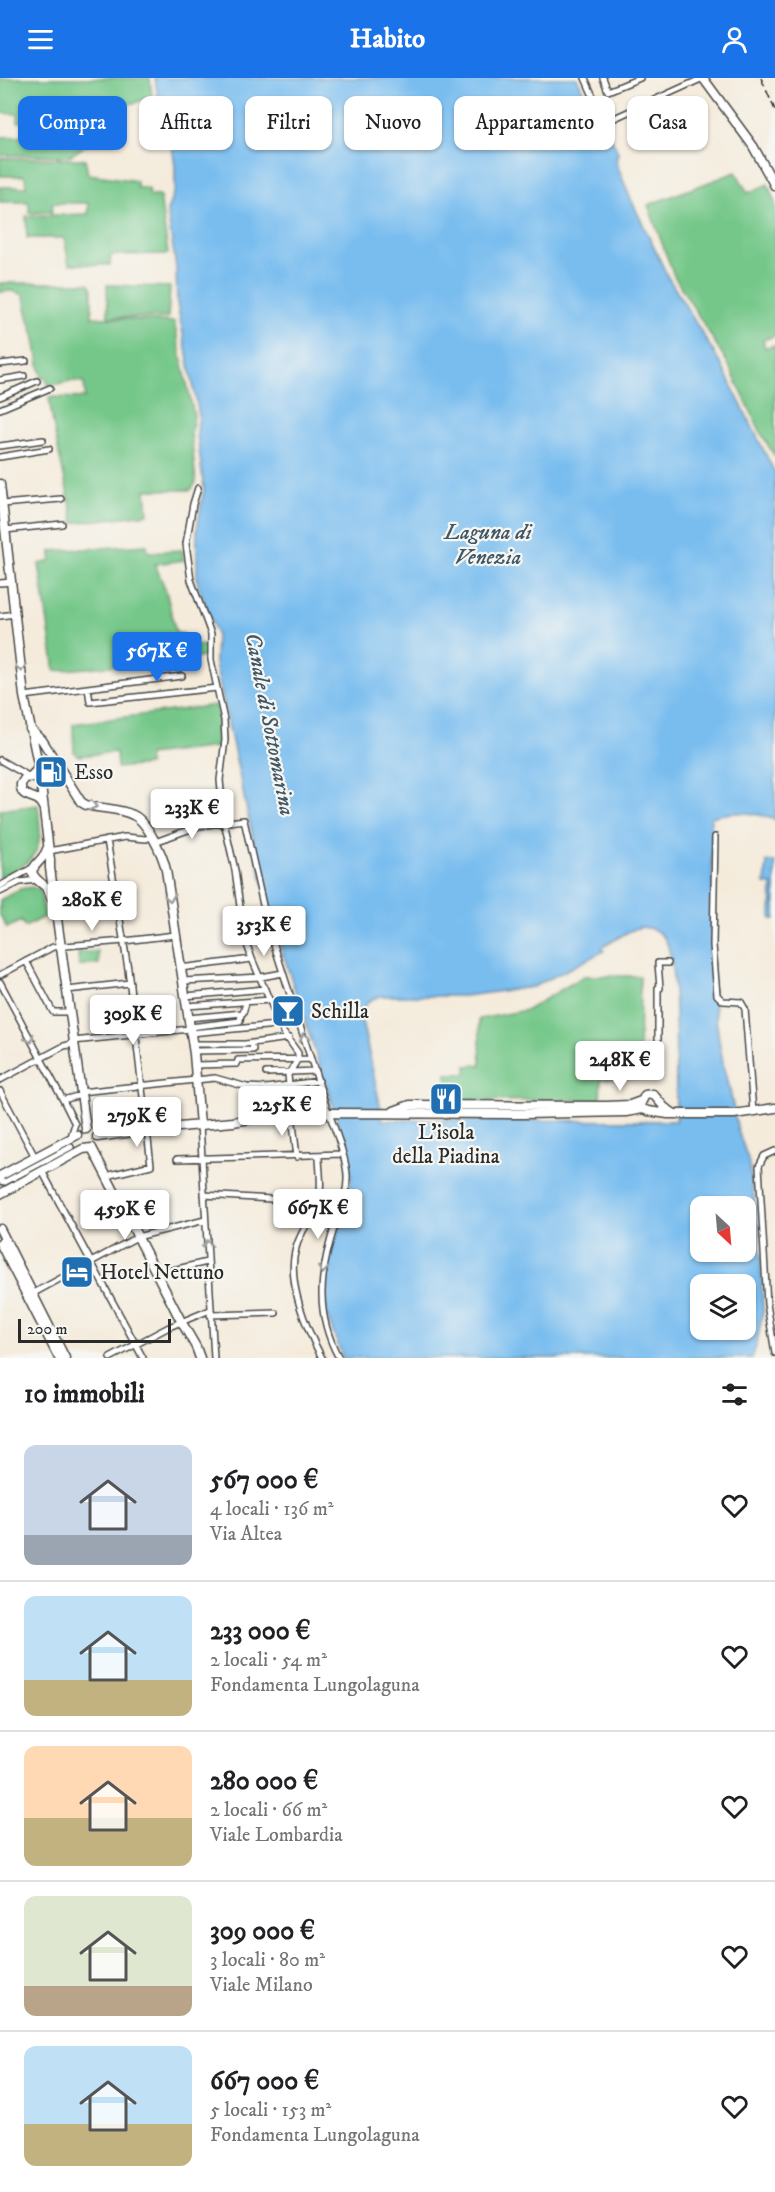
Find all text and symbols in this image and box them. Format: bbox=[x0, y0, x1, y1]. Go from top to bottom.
text: Habito bbox=[350, 22, 425, 56]
icon: menu bbox=[24, 23, 57, 56]
icon: person bbox=[718, 23, 751, 56]
chip: Compra bbox=[18, 96, 127, 150]
chip: Affitta bbox=[139, 96, 233, 150]
chip: Filtri bbox=[245, 96, 332, 150]
chip: Nuovo bbox=[344, 96, 442, 150]
chip: Appartamento bbox=[454, 96, 615, 150]
chip: Casa bbox=[627, 96, 708, 150]
water label: Laguna di Venezia bbox=[442, 519, 533, 571]
water label: Canale di Sottomarina bbox=[239, 631, 301, 818]
pin: 567K € bbox=[108, 632, 206, 683]
text: 567K € bbox=[127, 639, 187, 664]
one-way arrow bbox=[14, 663, 27, 672]
fuel station icon: Esso bbox=[33, 754, 69, 790]
place label: Esso bbox=[74, 760, 113, 786]
pin: 233K € bbox=[143, 789, 241, 840]
text: 233K € bbox=[165, 796, 219, 821]
one-way arrow bbox=[88, 799, 98, 812]
pin: 280K € bbox=[43, 881, 141, 932]
text: 280K € bbox=[62, 888, 122, 913]
one-way arrow bbox=[164, 894, 176, 903]
pin: 353K € bbox=[215, 906, 313, 957]
text: 353K € bbox=[237, 913, 291, 938]
bar icon: Schilla bbox=[270, 993, 306, 1029]
pin: 309K € bbox=[84, 995, 182, 1046]
place label: Schilla bbox=[311, 999, 369, 1025]
text: 309K € bbox=[104, 1002, 162, 1027]
one-way arrow bbox=[299, 1032, 311, 1043]
one-way arrow bbox=[23, 1033, 34, 1043]
pin: 248K € bbox=[571, 1041, 669, 1092]
text: 248K € bbox=[589, 1048, 651, 1073]
restaurant icon: L'isola della Piadina bbox=[428, 1081, 464, 1117]
pin: 225K € bbox=[233, 1086, 331, 1137]
text: 225K € bbox=[252, 1093, 312, 1118]
pin: 279K € bbox=[88, 1097, 186, 1148]
text: 279K € bbox=[107, 1104, 167, 1129]
place label: L'isola della Piadina bbox=[392, 1120, 500, 1170]
pin: 667K € bbox=[269, 1189, 367, 1240]
pin: 459K € bbox=[76, 1190, 174, 1241]
text: 667K € bbox=[287, 1196, 349, 1221]
north arrow bbox=[690, 1196, 756, 1262]
map controls bbox=[690, 1196, 756, 1340]
text: 459K € bbox=[94, 1197, 156, 1222]
one-way arrow bbox=[200, 1239, 213, 1248]
hotel icon: Hotel Nettuno bbox=[59, 1254, 95, 1290]
place label: Hotel Nettuno bbox=[100, 1260, 224, 1286]
one-way arrow bbox=[317, 1265, 330, 1274]
button: layers bbox=[690, 1274, 756, 1340]
scale bar bbox=[18, 1316, 171, 1344]
text: 200 m bbox=[27, 1319, 68, 1339]
text: 10 immobili bbox=[24, 1378, 145, 1411]
icon: filters bbox=[718, 1378, 751, 1411]
text: 567 000 € bbox=[210, 1464, 319, 1497]
icon: home bbox=[72, 1469, 144, 1541]
icon: heart bbox=[718, 1489, 751, 1522]
text: 4 locali · 136 m² bbox=[210, 1497, 334, 1522]
text: Via Altea bbox=[210, 1522, 282, 1547]
text: 233 000 € bbox=[210, 1615, 311, 1648]
icon: home bbox=[72, 1620, 144, 1692]
icon: heart bbox=[718, 1640, 751, 1673]
text: 2 locali · 54 m² bbox=[210, 1648, 327, 1673]
text: Fondamenta Lungolaguna bbox=[210, 1673, 420, 1698]
text: 280 000 € bbox=[210, 1765, 318, 1798]
icon: home bbox=[72, 1770, 144, 1842]
icon: heart bbox=[718, 1790, 751, 1823]
text: 2 locali · 66 m² bbox=[210, 1798, 327, 1823]
text: Viale Lombardia bbox=[210, 1823, 343, 1848]
text: 309 000 € bbox=[210, 1915, 315, 1948]
icon: home bbox=[72, 1920, 144, 1992]
icon: heart bbox=[718, 1940, 751, 1973]
text: 3 locali · 80 m² bbox=[210, 1948, 325, 1973]
text: Viale Milano bbox=[210, 1973, 313, 1998]
text: 667 000 € bbox=[210, 2065, 319, 2098]
icon: home bbox=[72, 2070, 144, 2142]
icon: heart bbox=[718, 2090, 751, 2123]
text: 5 locali · 153 m² bbox=[210, 2098, 331, 2123]
text: Fondamenta Lungolaguna bbox=[210, 2123, 420, 2148]

